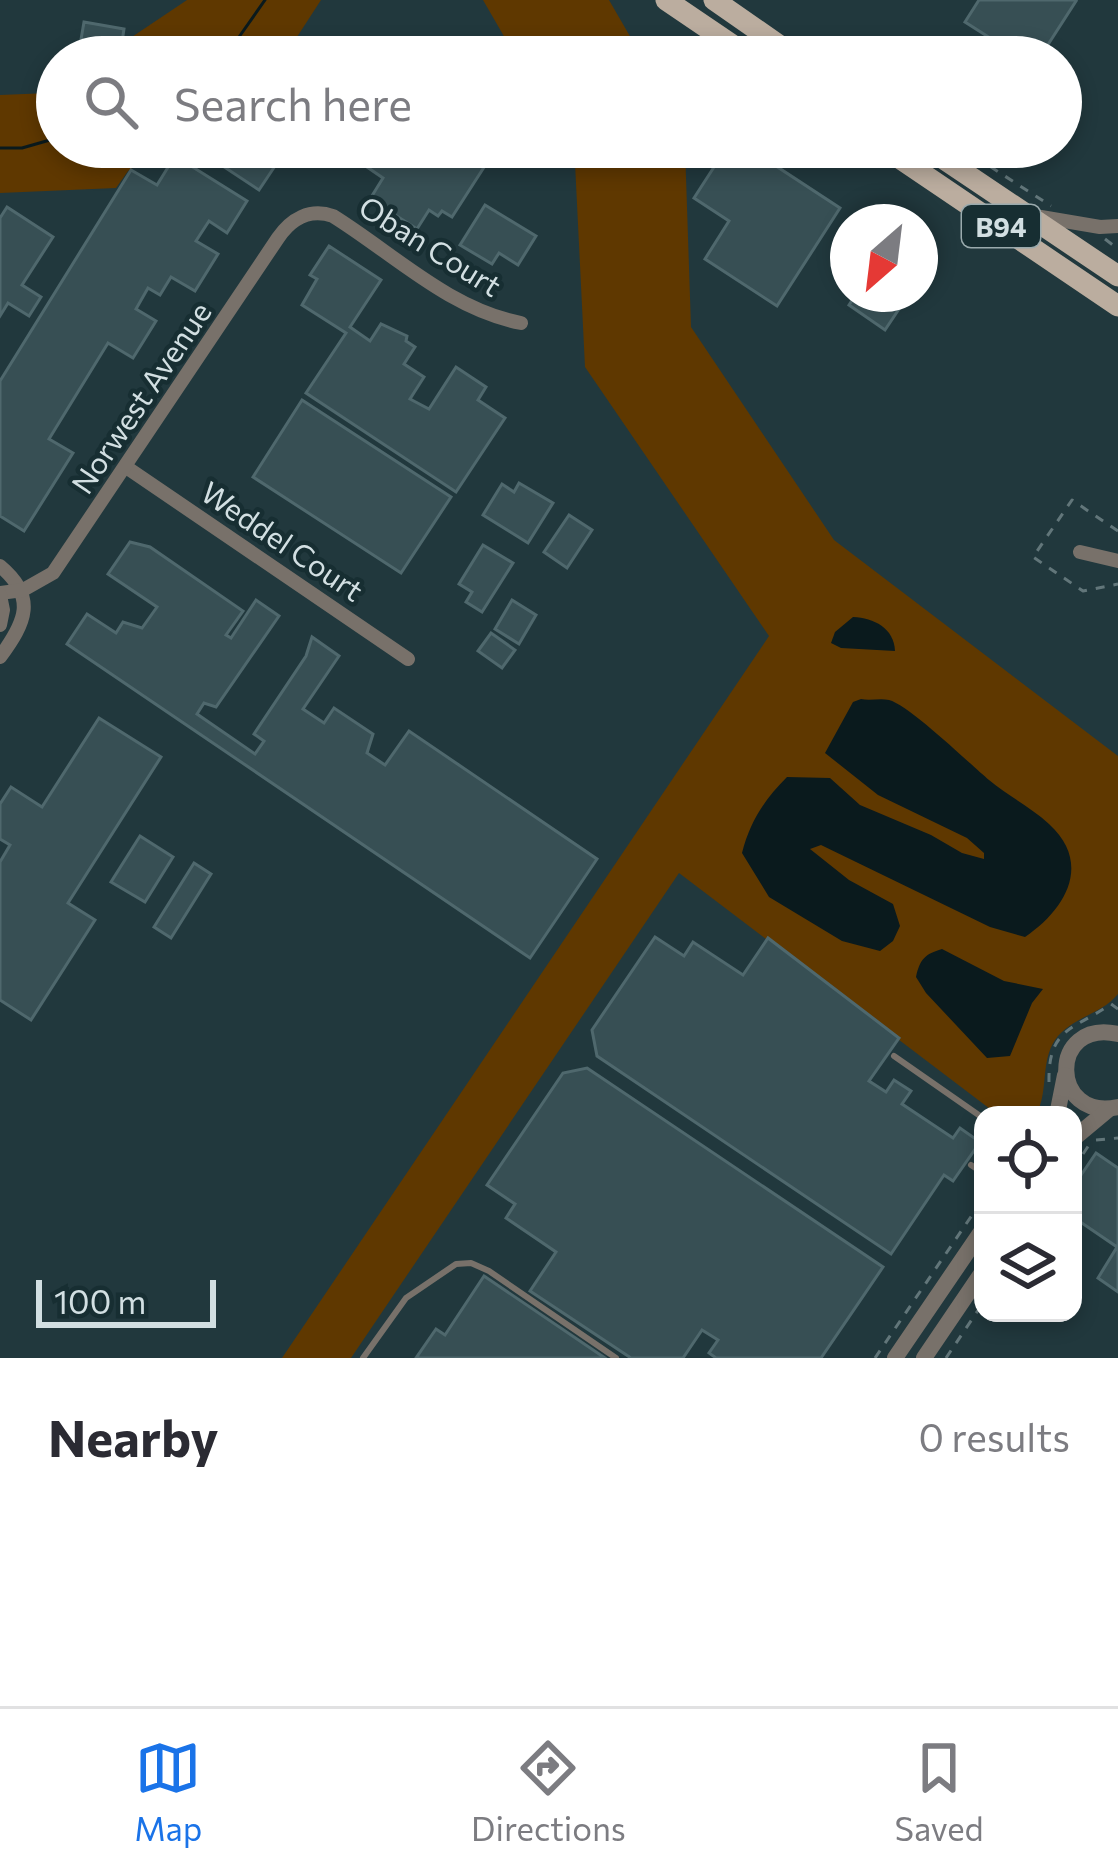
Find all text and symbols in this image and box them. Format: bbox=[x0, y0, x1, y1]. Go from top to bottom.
search box bbox=[36, 36, 1082, 168]
icon: search bbox=[78, 69, 144, 135]
text: Search here bbox=[174, 75, 412, 130]
street label: Oban Court bbox=[353, 187, 509, 303]
north arrow bbox=[830, 204, 938, 312]
road number: B94 bbox=[962, 205, 1040, 247]
street label: Norwest Avenue bbox=[62, 294, 218, 500]
street label: Weddel Court bbox=[195, 472, 371, 608]
map controls bbox=[974, 1106, 1082, 1322]
button: locate bbox=[974, 1106, 1082, 1214]
button: layers bbox=[974, 1214, 1082, 1322]
scale bar bbox=[36, 1274, 216, 1327]
text: 100 m bbox=[54, 1280, 146, 1321]
text: Nearby bbox=[48, 1405, 218, 1468]
text: 0 results bbox=[918, 1412, 1070, 1460]
tab: Map bbox=[134, 1735, 202, 1848]
tab: Directions bbox=[471, 1735, 626, 1848]
tab: Saved bbox=[895, 1735, 984, 1848]

